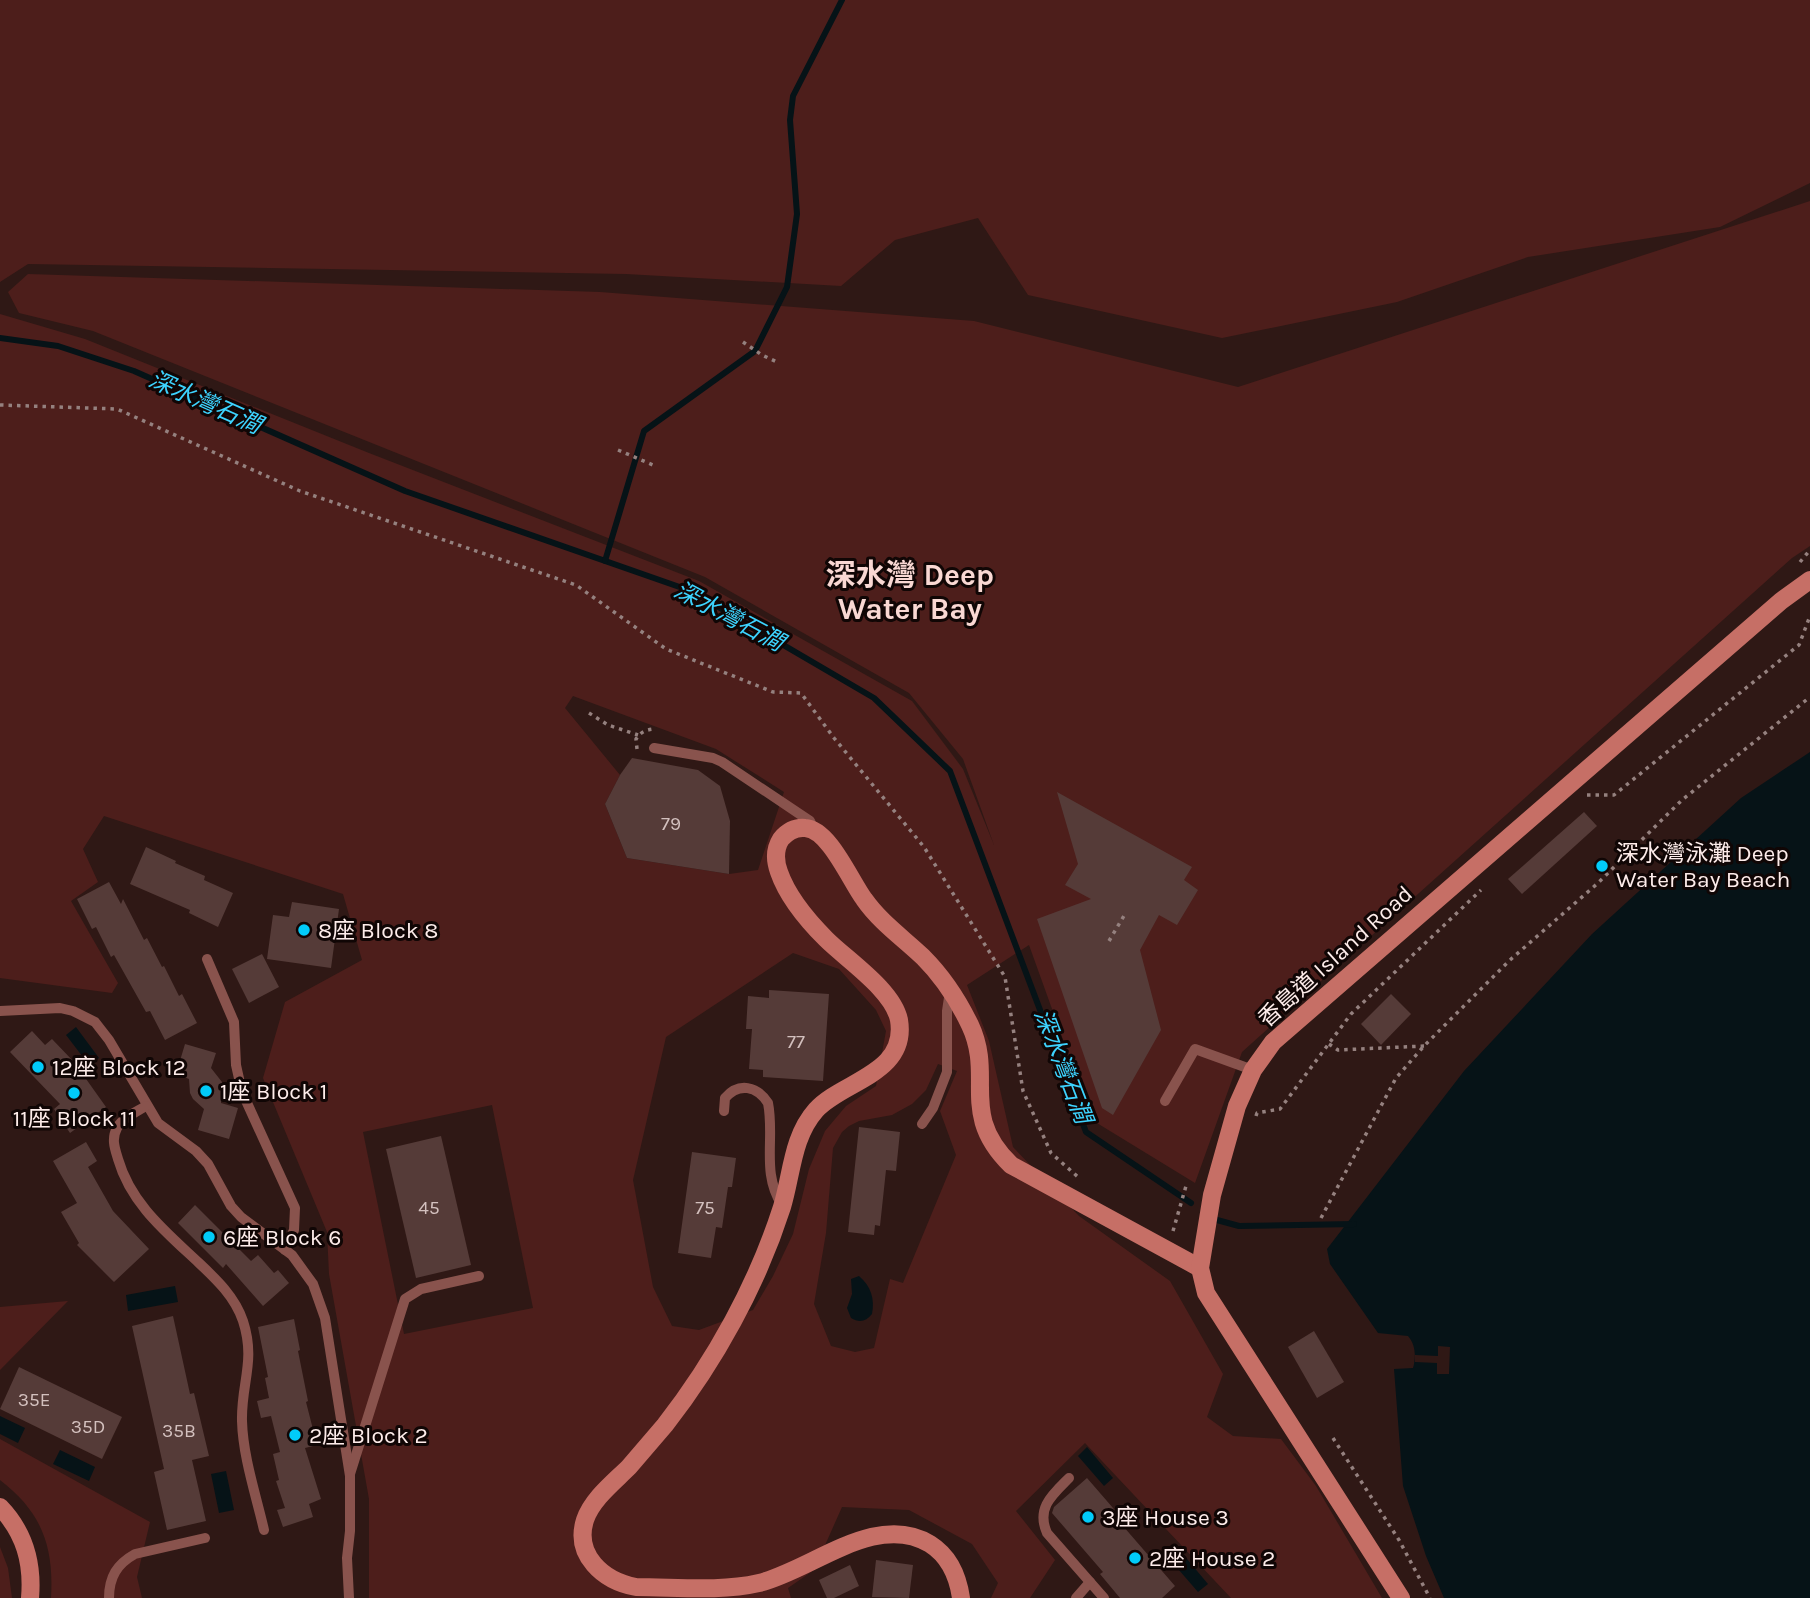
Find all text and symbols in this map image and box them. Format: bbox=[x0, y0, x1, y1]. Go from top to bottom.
water label: 深水灣石澗 bbox=[144, 365, 268, 440]
district label: 深水灣 Deep Water Bay bbox=[826, 557, 994, 627]
water label: 深水灣石澗 bbox=[669, 575, 791, 658]
house number: 79 bbox=[661, 813, 681, 835]
place label: 深水灣泳灘 Deep Water Bay Beach bbox=[1616, 840, 1790, 893]
marker: 深水灣泳灘 Deep Water Bay Beach bbox=[1594, 858, 1610, 874]
street label: 香島道 Island Road bbox=[1253, 880, 1418, 1033]
place label: 8座 Block 8 bbox=[318, 917, 438, 944]
marker: 8座 Block 8 bbox=[296, 922, 312, 938]
water label: 深水灣石澗 bbox=[1028, 1005, 1099, 1130]
house number: 77 bbox=[787, 1031, 805, 1053]
place label: 12座 Block 12 bbox=[52, 1054, 186, 1081]
marker: 12座 Block 12 bbox=[30, 1059, 46, 1075]
place label: 1座 Block 1 bbox=[220, 1078, 327, 1105]
marker: 1座 Block 1 bbox=[198, 1083, 214, 1099]
marker: 11座 Block 11 bbox=[66, 1085, 82, 1101]
place label: 11座 Block 11 bbox=[13, 1105, 135, 1132]
house number: 45 bbox=[418, 1197, 440, 1219]
house number: 75 bbox=[695, 1197, 715, 1219]
place label: 6座 Block 6 bbox=[223, 1224, 341, 1251]
marker: 6座 Block 6 bbox=[201, 1229, 217, 1245]
house number: 35E bbox=[18, 1389, 50, 1411]
house number: 35D bbox=[71, 1416, 105, 1438]
house number: 35B bbox=[162, 1420, 196, 1442]
place label: 2座 Block 2 bbox=[309, 1422, 428, 1449]
marker: 2座 Block 2 bbox=[287, 1427, 303, 1443]
place label: 3座 House 3 bbox=[1102, 1504, 1229, 1531]
marker: 3座 House 3 bbox=[1080, 1509, 1096, 1525]
place label: 2座 House 2 bbox=[1149, 1545, 1275, 1572]
marker: 2座 House 2 bbox=[1127, 1550, 1143, 1566]

